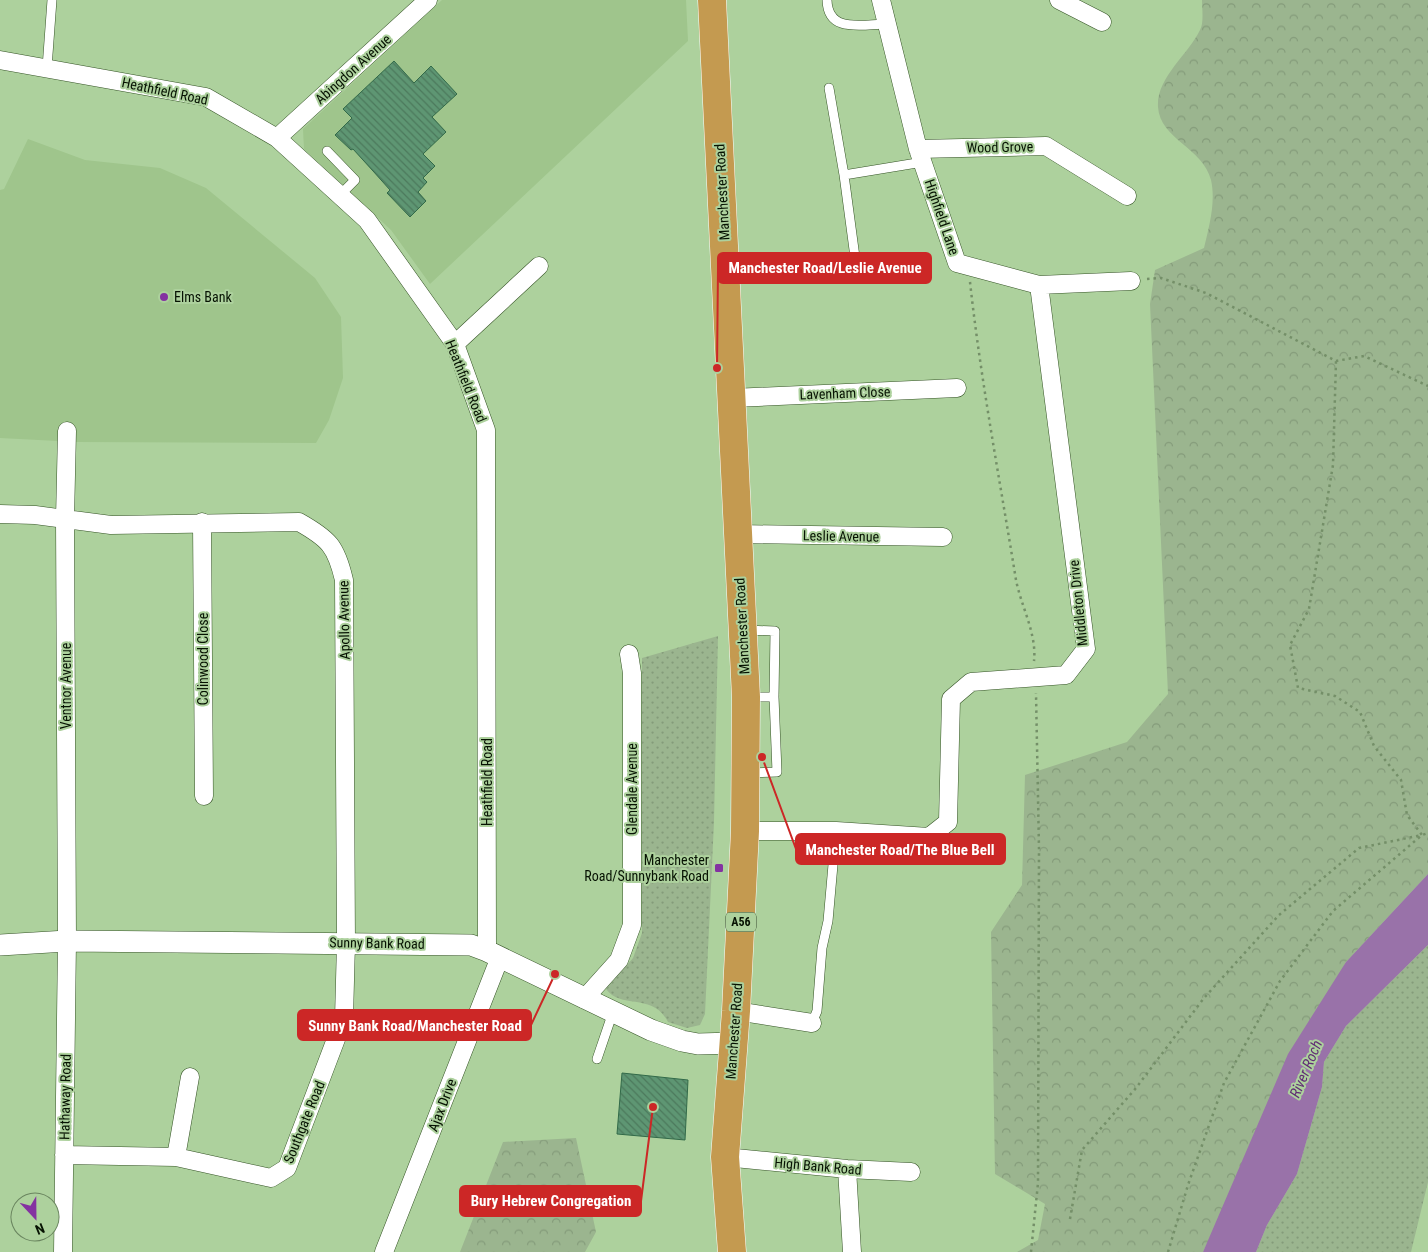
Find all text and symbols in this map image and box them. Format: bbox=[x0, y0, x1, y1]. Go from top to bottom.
street label: Abingdon Avenue bbox=[312, 31, 394, 107]
street label: Heathfield Road bbox=[120, 74, 210, 108]
street label: Wood Grove bbox=[967, 138, 1034, 156]
street label: Manchester Road bbox=[711, 143, 733, 241]
street label: Highfield Lane bbox=[922, 177, 963, 257]
callout: Manchester Road/Leslie Avenue bbox=[718, 253, 931, 283]
text: Manchester Road/Leslie Avenue bbox=[728, 259, 922, 277]
place label: Elms Bank bbox=[174, 289, 232, 305]
marker: Elms Bank bbox=[158, 291, 170, 303]
street label: Heathfield Road bbox=[442, 337, 490, 425]
street label: Lavenham Close bbox=[799, 383, 891, 403]
street label: Leslie Avenue bbox=[803, 527, 880, 545]
street label: Middleton Drive bbox=[1065, 559, 1090, 647]
street label: Manchester Road bbox=[731, 577, 753, 675]
street label: Apollo Avenue bbox=[335, 580, 353, 660]
street label: Colinwood Close bbox=[195, 612, 211, 705]
street label: Ventnor Avenue bbox=[58, 642, 74, 729]
street label: Heathfield Road bbox=[479, 738, 495, 826]
street label: Glendale Avenue bbox=[624, 743, 640, 835]
callout: Manchester Road/The Blue Bell bbox=[796, 834, 1005, 864]
text: Manchester Road/The Blue Bell bbox=[805, 841, 995, 859]
place label: Manchester Road/Sunnybank Road bbox=[584, 852, 709, 884]
marker: Manchester Road/Sunnybank Road bbox=[713, 862, 725, 874]
road number: A56 bbox=[726, 912, 756, 932]
street label: Sunny Bank Road bbox=[329, 934, 425, 952]
street label: Manchester Road bbox=[723, 982, 745, 1080]
callout: Sunny Bank Road/Manchester Road bbox=[298, 1010, 531, 1040]
text: Sunny Bank Road/Manchester Road bbox=[308, 1017, 522, 1035]
water label: River Roch bbox=[1286, 1038, 1326, 1100]
street label: Hathaway Road bbox=[56, 1054, 74, 1140]
street label: Ajax Drive bbox=[425, 1076, 460, 1134]
street label: Southgate Road bbox=[280, 1078, 328, 1166]
street label: High Bank Road bbox=[774, 1154, 862, 1178]
callout: Bury Hebrew Congregation bbox=[460, 1186, 641, 1216]
north arrow bbox=[10, 1192, 60, 1242]
text: Bury Hebrew Congregation bbox=[471, 1192, 631, 1210]
text: N bbox=[33, 1220, 47, 1238]

